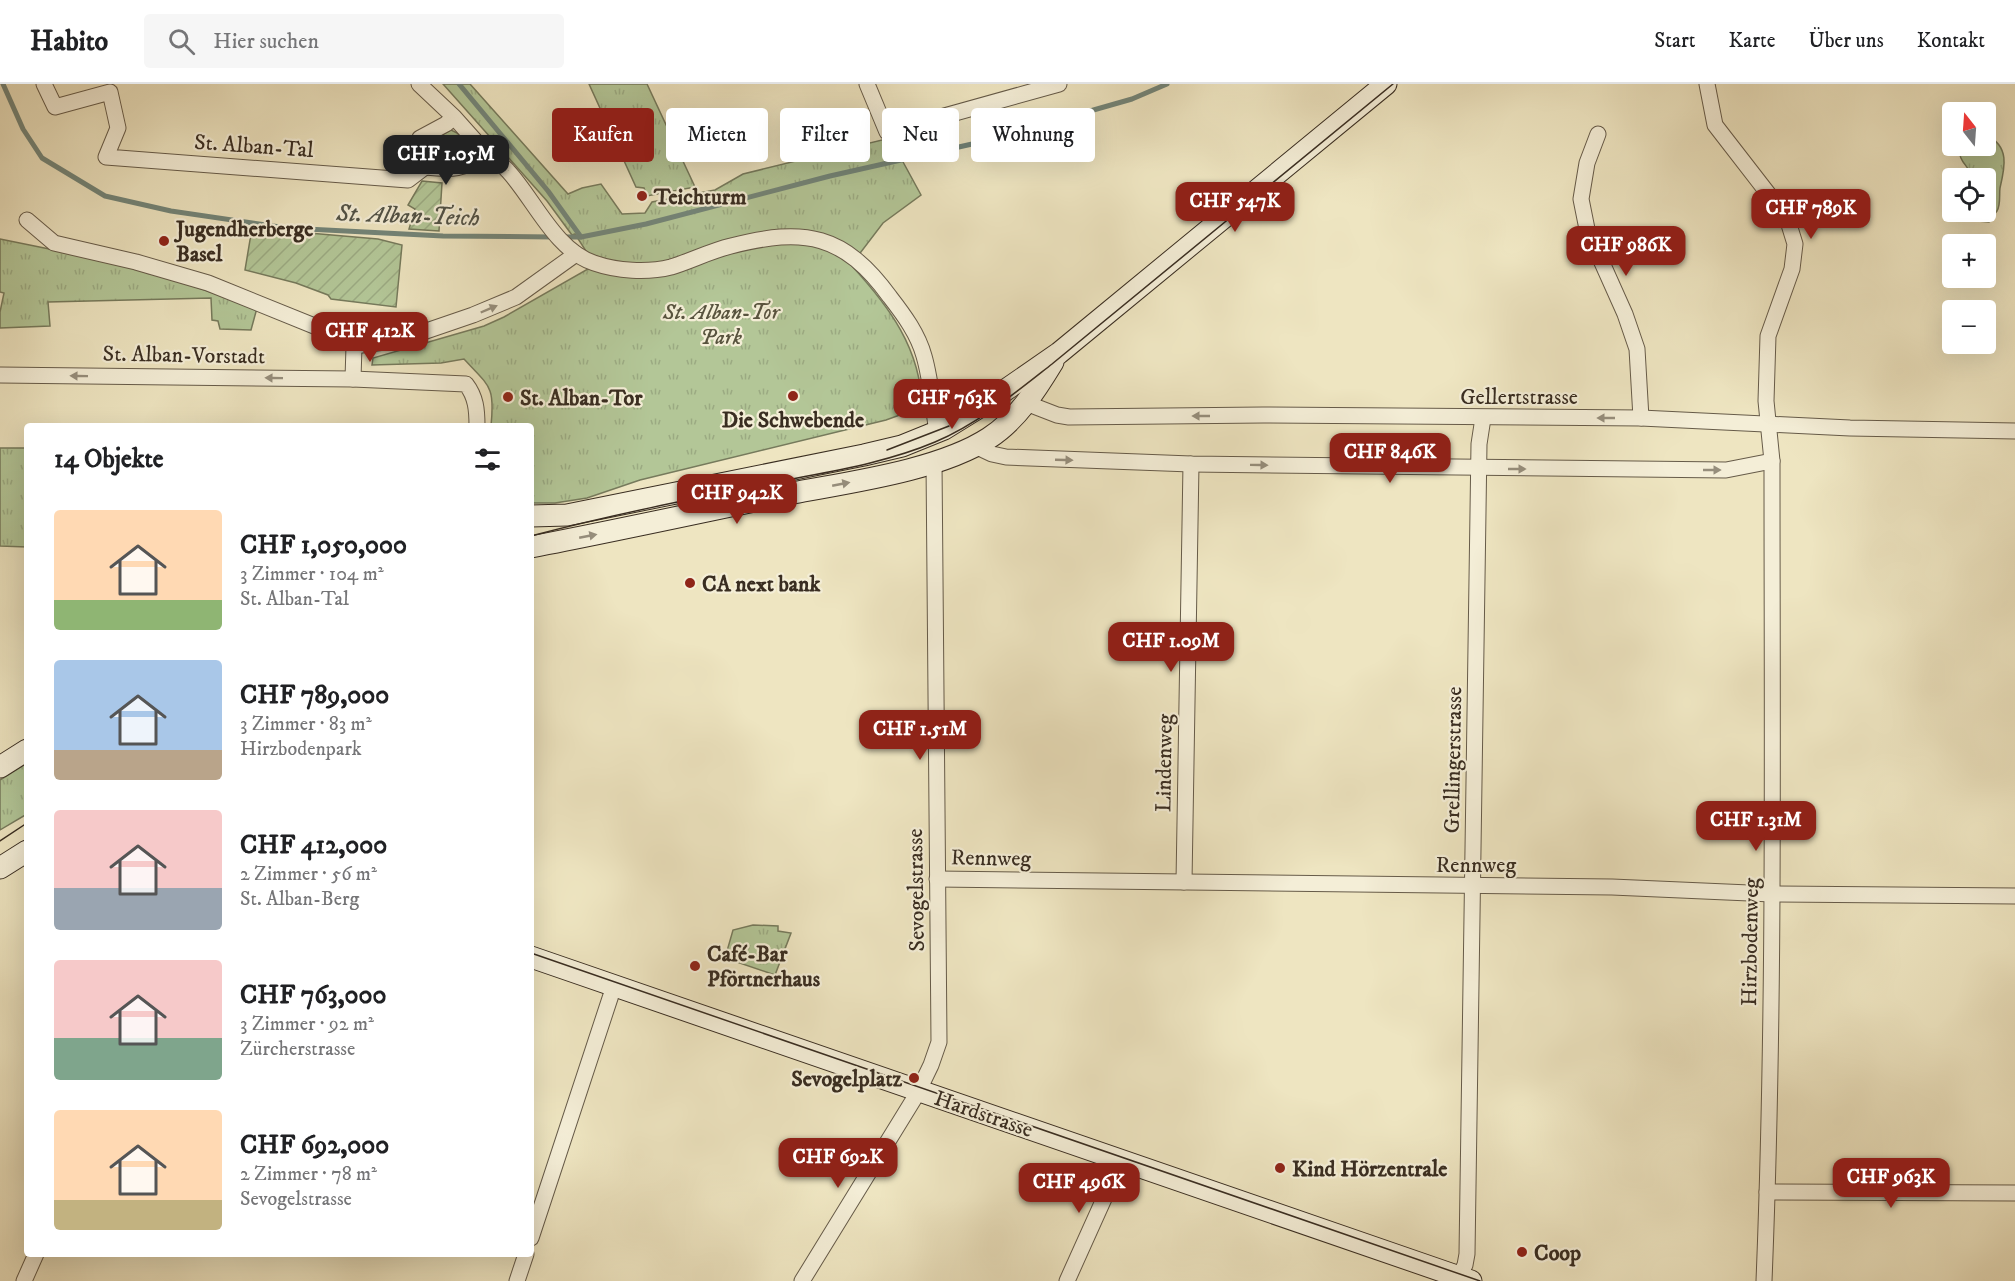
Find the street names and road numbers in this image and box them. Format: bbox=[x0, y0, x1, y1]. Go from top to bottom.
street label: St. Alban-Tal bbox=[193, 129, 315, 164]
street label: St. Alban-Vorstadt bbox=[102, 341, 265, 370]
street label: Gellertstrasse bbox=[1460, 384, 1578, 411]
street label: Grellingerstrasse bbox=[1439, 686, 1468, 834]
street label: Lindenweg bbox=[1150, 713, 1179, 812]
street label: Sevogelstrasse bbox=[902, 828, 931, 952]
street label: Rennweg bbox=[951, 844, 1032, 873]
street label: Rennweg bbox=[1436, 852, 1516, 879]
street label: Hirzbodenweg bbox=[1736, 877, 1765, 1006]
street label: Hardstrasse bbox=[931, 1085, 1036, 1144]

